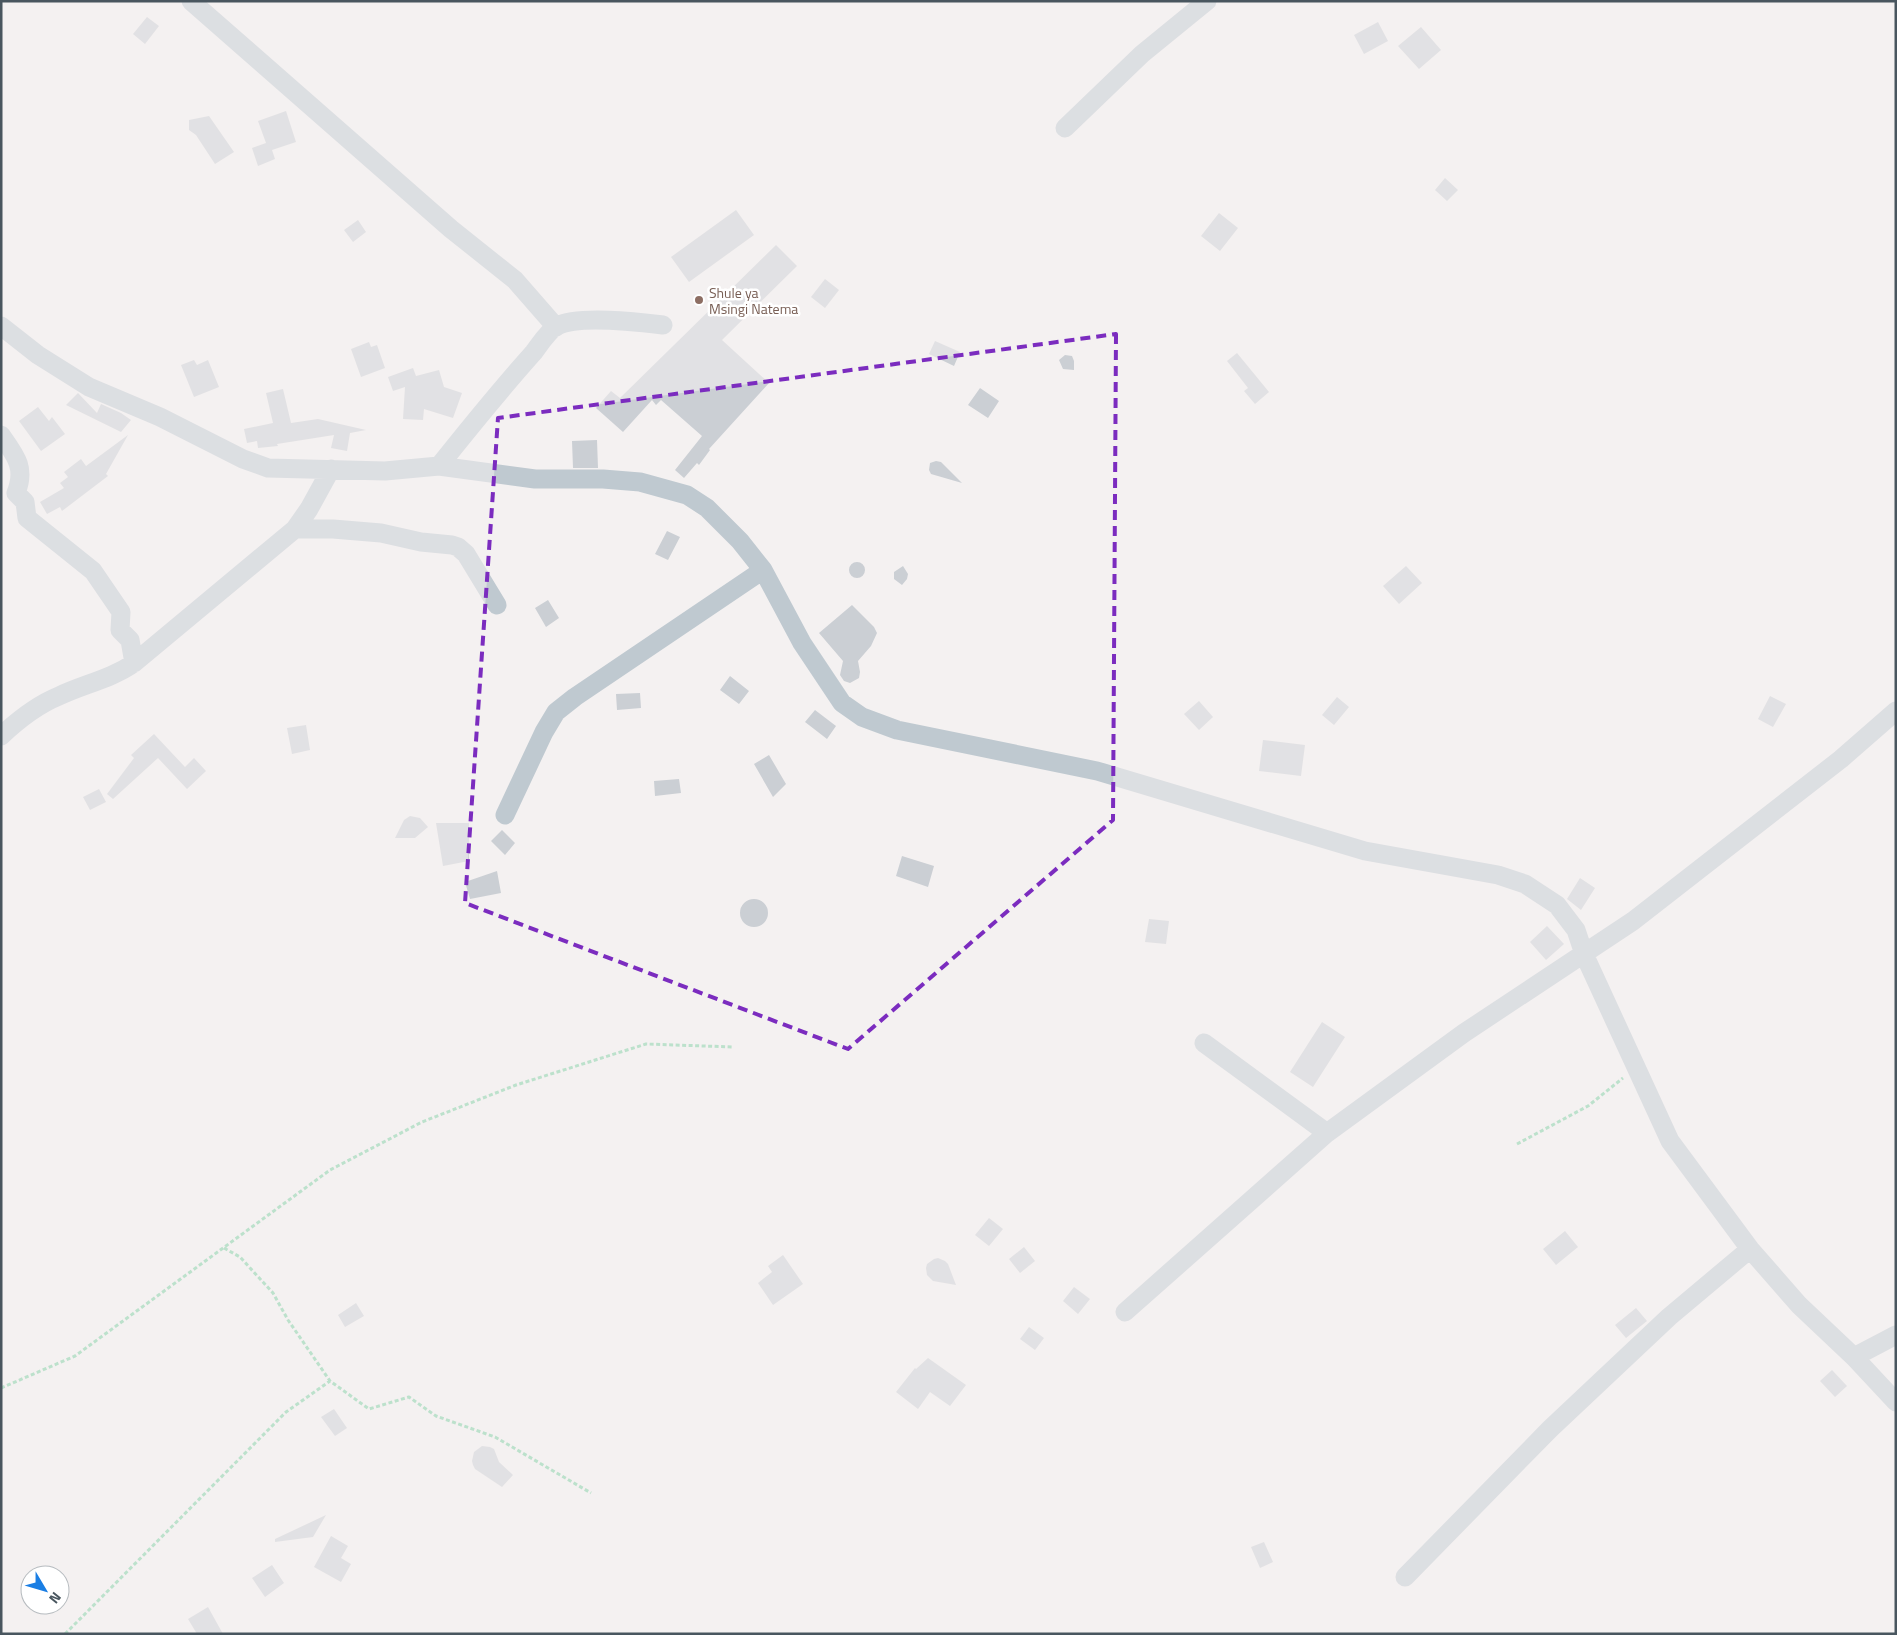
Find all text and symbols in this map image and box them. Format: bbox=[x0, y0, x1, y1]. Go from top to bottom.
place label: Shule ya Msingi Natema bbox=[709, 282, 798, 319]
marker: Shule ya Msingi Natema bbox=[693, 294, 705, 306]
north arrow bbox=[20, 1565, 70, 1615]
text: N bbox=[44, 1588, 67, 1609]

